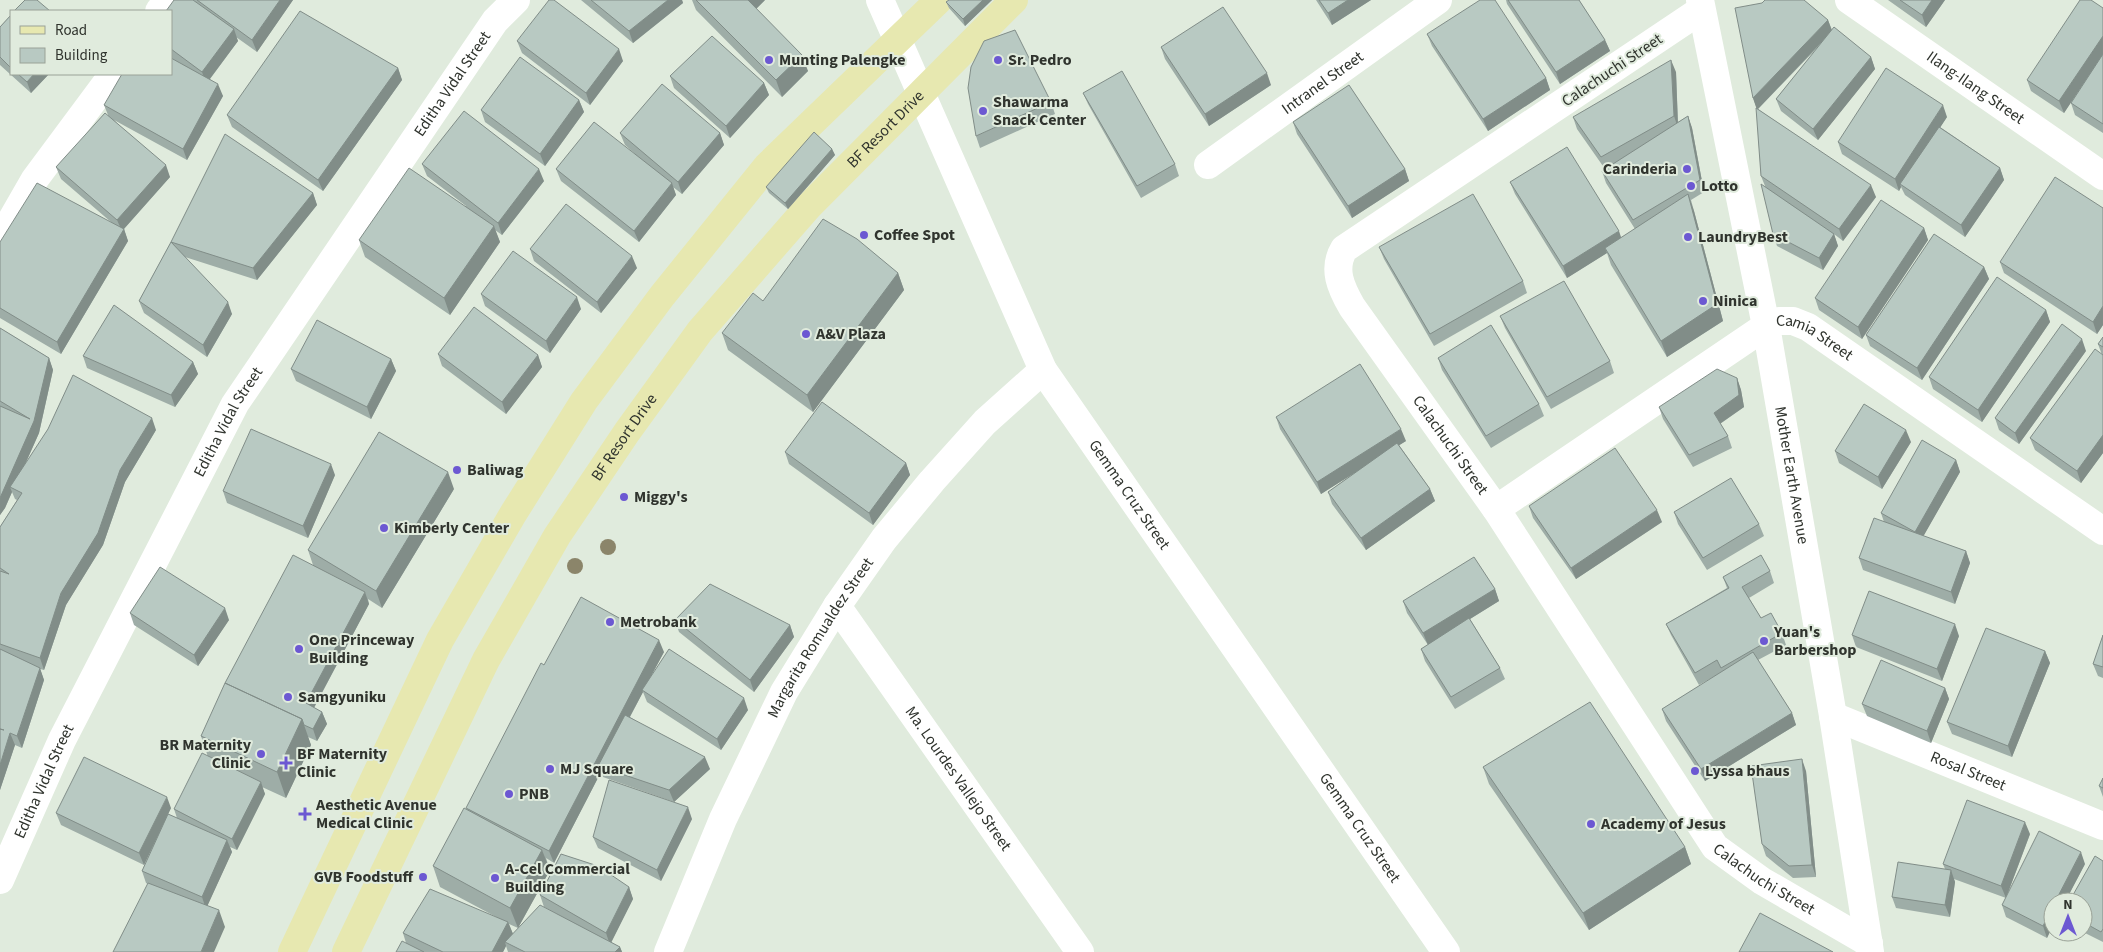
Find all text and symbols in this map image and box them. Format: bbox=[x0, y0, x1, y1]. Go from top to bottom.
legend bbox=[10, 10, 172, 75]
text: Road bbox=[55, 20, 87, 41]
street label: Editha Vidal Street bbox=[409, 26, 496, 141]
street label: Calachuchi Street bbox=[1557, 28, 1667, 112]
text: Building bbox=[55, 45, 108, 66]
street label: Intranel Street bbox=[1277, 46, 1368, 120]
street label: Ilang-Ilang Street bbox=[1922, 46, 2030, 130]
place label: Munting Palengke bbox=[779, 49, 905, 71]
place label: Sr. Pedro bbox=[1008, 49, 1072, 71]
marker: Munting Palengke bbox=[763, 54, 775, 66]
marker: Sr. Pedro bbox=[992, 54, 1004, 66]
street label: BF Resort Drive bbox=[842, 85, 929, 173]
place label: Shawarma Snack Center bbox=[993, 91, 1087, 131]
marker: Shawarma Snack Center bbox=[977, 105, 989, 117]
place label: Carinderia bbox=[1603, 158, 1677, 180]
marker: Carinderia bbox=[1681, 163, 1693, 175]
place label: Lotto bbox=[1701, 175, 1738, 197]
marker: Lotto bbox=[1685, 180, 1697, 192]
place label: Coffee Spot bbox=[874, 224, 955, 246]
place label: LaundryBest bbox=[1698, 226, 1788, 248]
marker: Coffee Spot bbox=[858, 229, 870, 241]
marker: LaundryBest bbox=[1682, 231, 1694, 243]
place label: Ninica bbox=[1713, 290, 1757, 312]
marker: Ninica bbox=[1697, 295, 1709, 307]
street label: Camia Street bbox=[1776, 310, 1858, 366]
place label: A&V Plaza bbox=[815, 323, 886, 345]
marker: A&V Plaza bbox=[800, 328, 812, 340]
street label: Editha Vidal Street bbox=[188, 362, 268, 481]
street label: BF Resort Drive bbox=[586, 389, 662, 485]
street label: Calachuchi Street bbox=[1407, 391, 1494, 500]
street label: Mother Earth Avenue bbox=[1769, 405, 1814, 546]
street label: Gemma Cruz Street bbox=[1084, 435, 1176, 555]
place label: Baliwag bbox=[467, 459, 524, 481]
marker: Baliwag bbox=[451, 464, 463, 476]
place label: Miggy's bbox=[634, 486, 688, 508]
marker: Miggy's bbox=[618, 491, 630, 503]
place label: Kimberly Center bbox=[394, 517, 510, 539]
marker: Kimberly Center bbox=[378, 522, 390, 534]
street label: Margarita Romualdez Street bbox=[762, 553, 879, 722]
place label: Metrobank bbox=[620, 611, 697, 633]
marker: Metrobank bbox=[604, 616, 616, 628]
place label: Yuan's Barbershop bbox=[1773, 621, 1856, 661]
place label: One Princeway Building bbox=[309, 629, 415, 669]
marker: Yuan's Barbershop bbox=[1758, 635, 1770, 647]
marker: One Princeway Building bbox=[293, 643, 305, 655]
place label: Samgyuniku bbox=[298, 686, 386, 708]
marker: Samgyuniku bbox=[282, 691, 294, 703]
street label: Ma. Lourdes Vallejo Street bbox=[900, 702, 1017, 856]
street label: Editha Vidal Street bbox=[9, 720, 80, 842]
place label: BR Maternity Clinic bbox=[159, 734, 252, 774]
place label: BF Maternity Clinic bbox=[297, 743, 388, 783]
street label: Rosal Street bbox=[1927, 746, 2010, 797]
marker: BR Maternity Clinic bbox=[255, 748, 267, 760]
marker: BF Maternity Clinic bbox=[279, 756, 293, 770]
place label: MJ Square bbox=[560, 758, 634, 780]
place label: Lyssa bhaus bbox=[1705, 760, 1790, 782]
marker: MJ Square bbox=[544, 763, 556, 775]
marker: Lyssa bhaus bbox=[1689, 765, 1701, 777]
street label: Gemma Cruz Street bbox=[1314, 768, 1406, 888]
place label: PNB bbox=[519, 783, 549, 805]
marker: PNB bbox=[503, 788, 515, 800]
place label: Aesthetic Avenue Medical Clinic bbox=[315, 794, 437, 834]
marker: Aesthetic Avenue Medical Clinic bbox=[298, 807, 312, 821]
place label: Academy of Jesus bbox=[1600, 813, 1726, 835]
marker: Academy of Jesus bbox=[1585, 818, 1597, 830]
street label: Calachuchi Street bbox=[1709, 838, 1819, 921]
place label: A-Cel Commercial Building bbox=[504, 858, 630, 898]
place label: GVB Foodstuff bbox=[314, 866, 414, 888]
marker: GVB Foodstuff bbox=[417, 871, 429, 883]
marker: A-Cel Commercial Building bbox=[489, 872, 501, 884]
north arrow bbox=[2043, 892, 2093, 942]
text: N bbox=[2063, 895, 2073, 915]

